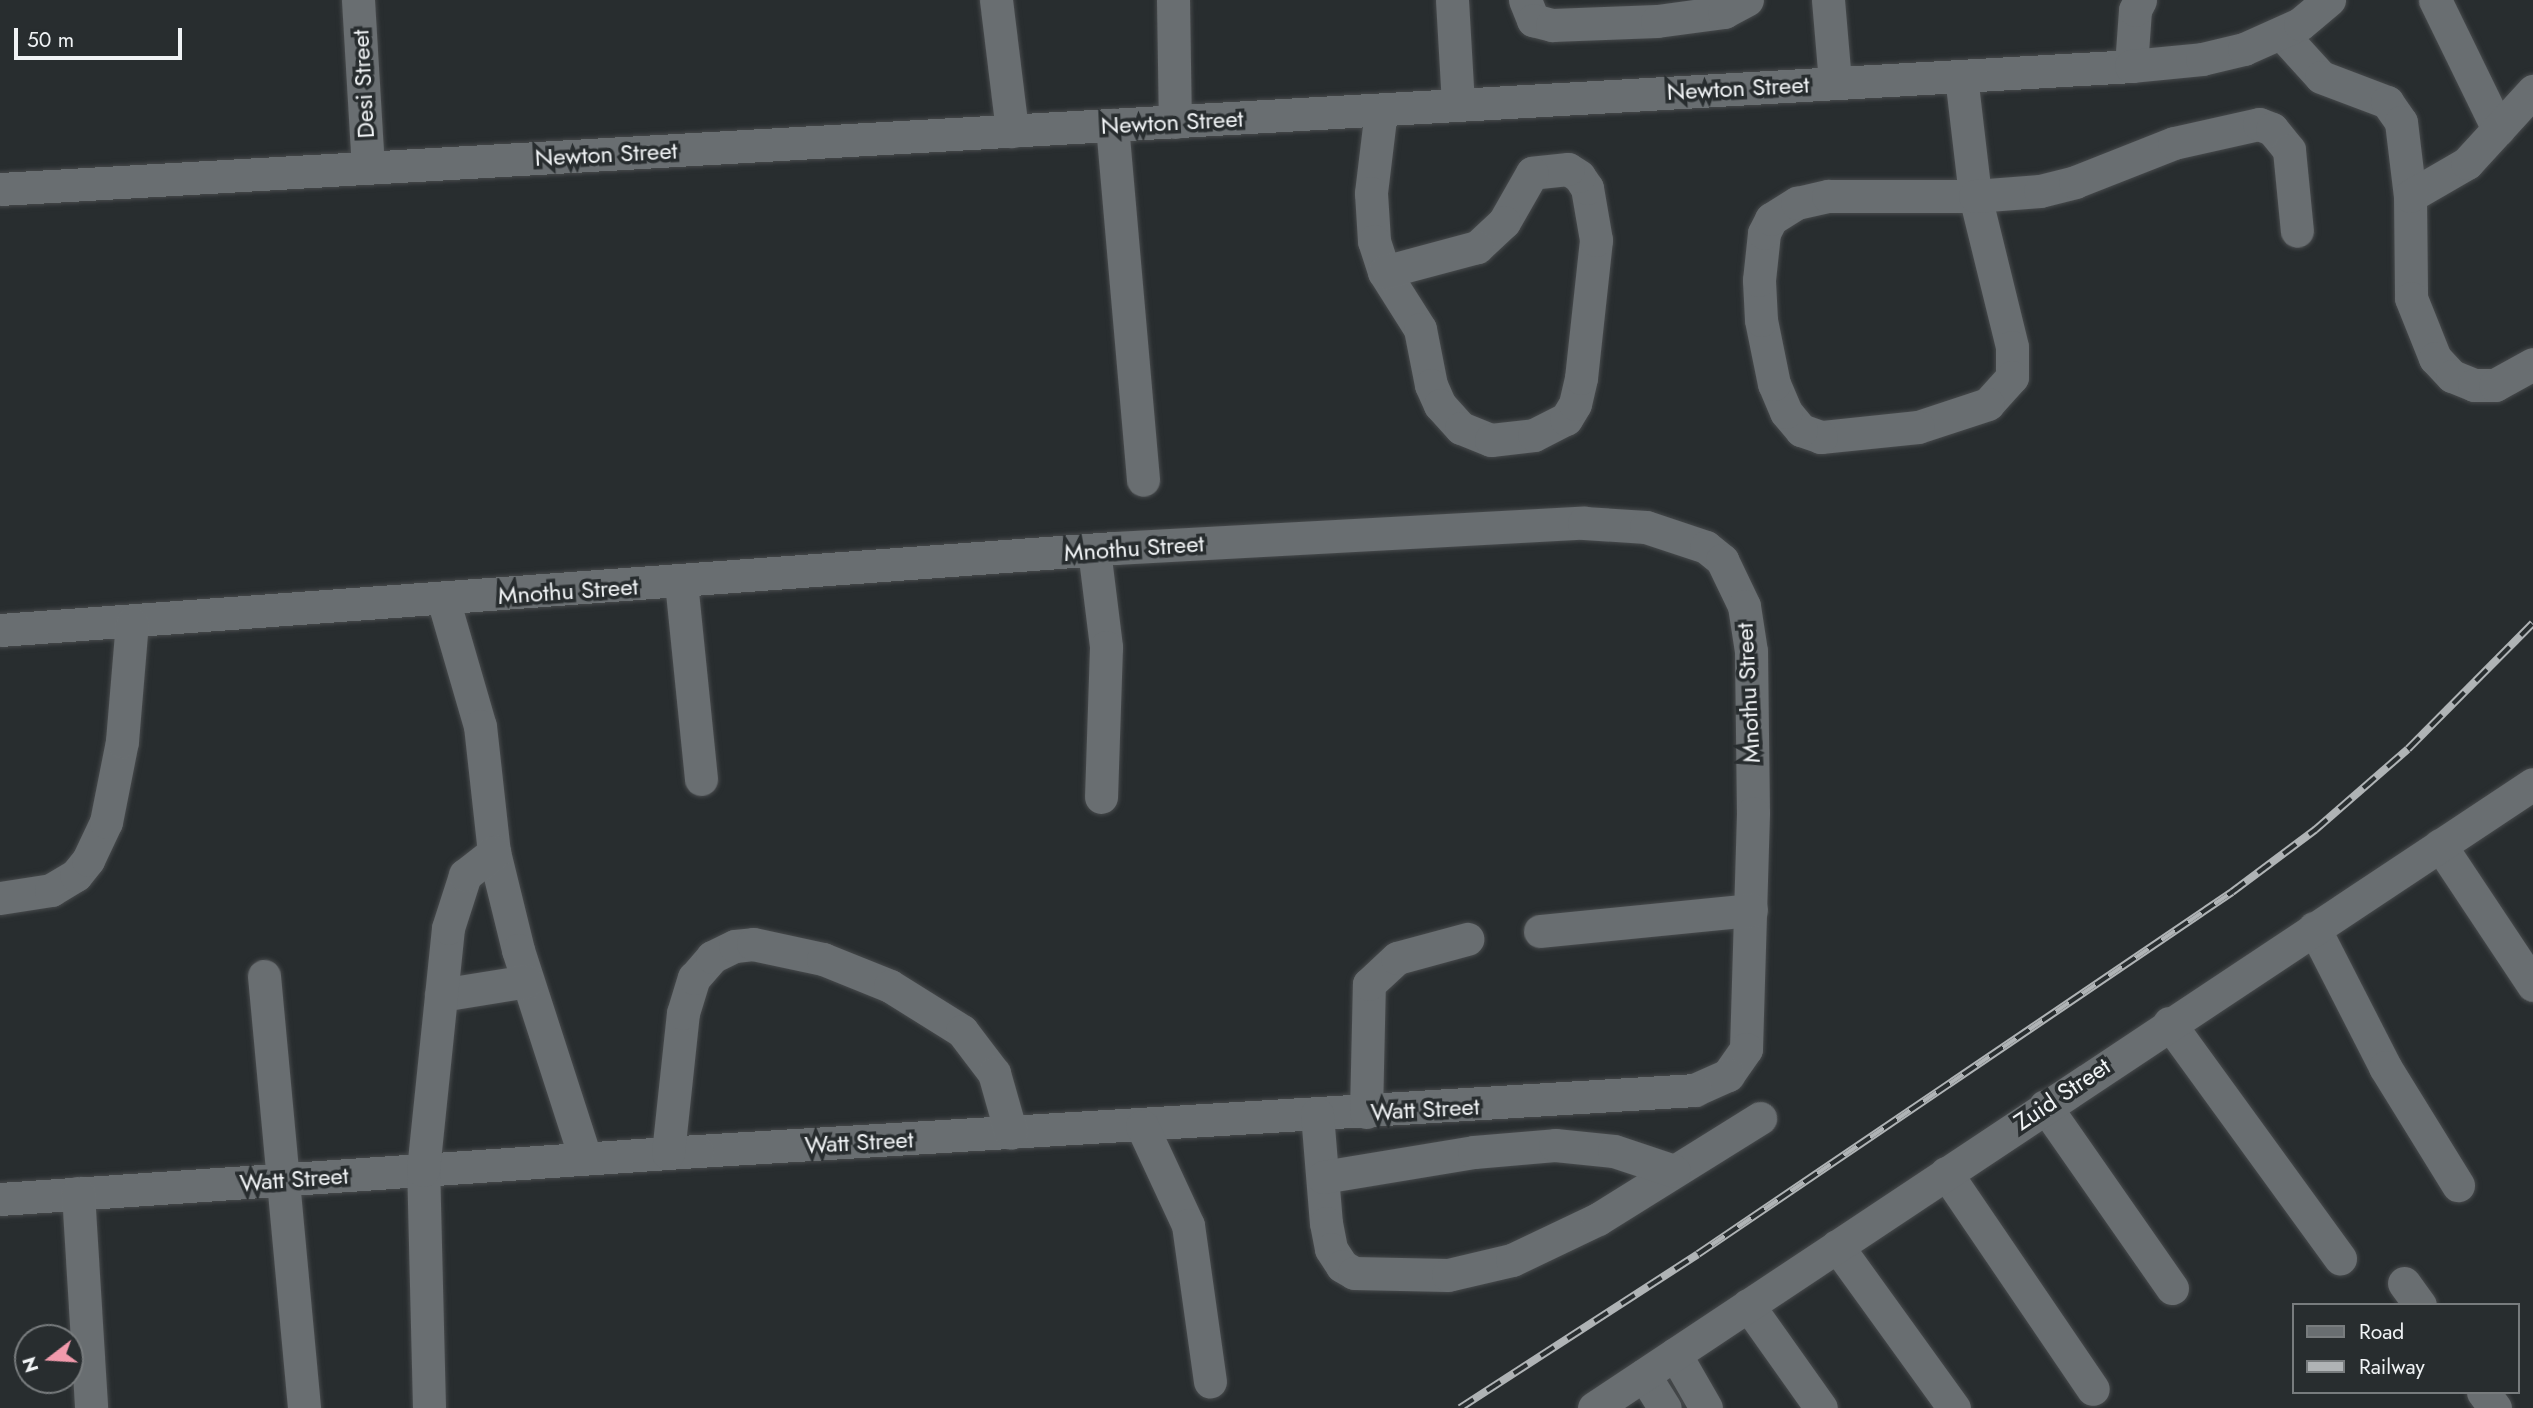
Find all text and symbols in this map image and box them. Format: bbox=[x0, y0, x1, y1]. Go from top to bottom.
scale bar bbox=[18, 14, 186, 58]
text: 50 m bbox=[27, 25, 74, 55]
street label: Desi Street bbox=[346, 29, 380, 139]
street label: Newton Street bbox=[1666, 70, 1810, 106]
street label: Newton Street bbox=[1100, 104, 1244, 140]
street label: Newton Street bbox=[534, 136, 678, 172]
street label: Mnothu Street bbox=[1063, 529, 1205, 567]
street label: Mnothu Street bbox=[497, 572, 639, 610]
street label: Mnothu Street bbox=[1730, 622, 1766, 764]
street label: Zuid Street bbox=[2009, 1051, 2115, 1137]
street label: Watt Street bbox=[1370, 1092, 1480, 1126]
street label: Watt Street bbox=[804, 1125, 914, 1159]
street label: Watt Street bbox=[239, 1161, 349, 1197]
legend bbox=[2292, 1303, 2519, 1394]
text: Road bbox=[2359, 1317, 2404, 1347]
north arrow bbox=[14, 1324, 84, 1394]
text: Railway bbox=[2359, 1352, 2425, 1382]
text: N bbox=[15, 1354, 45, 1376]

